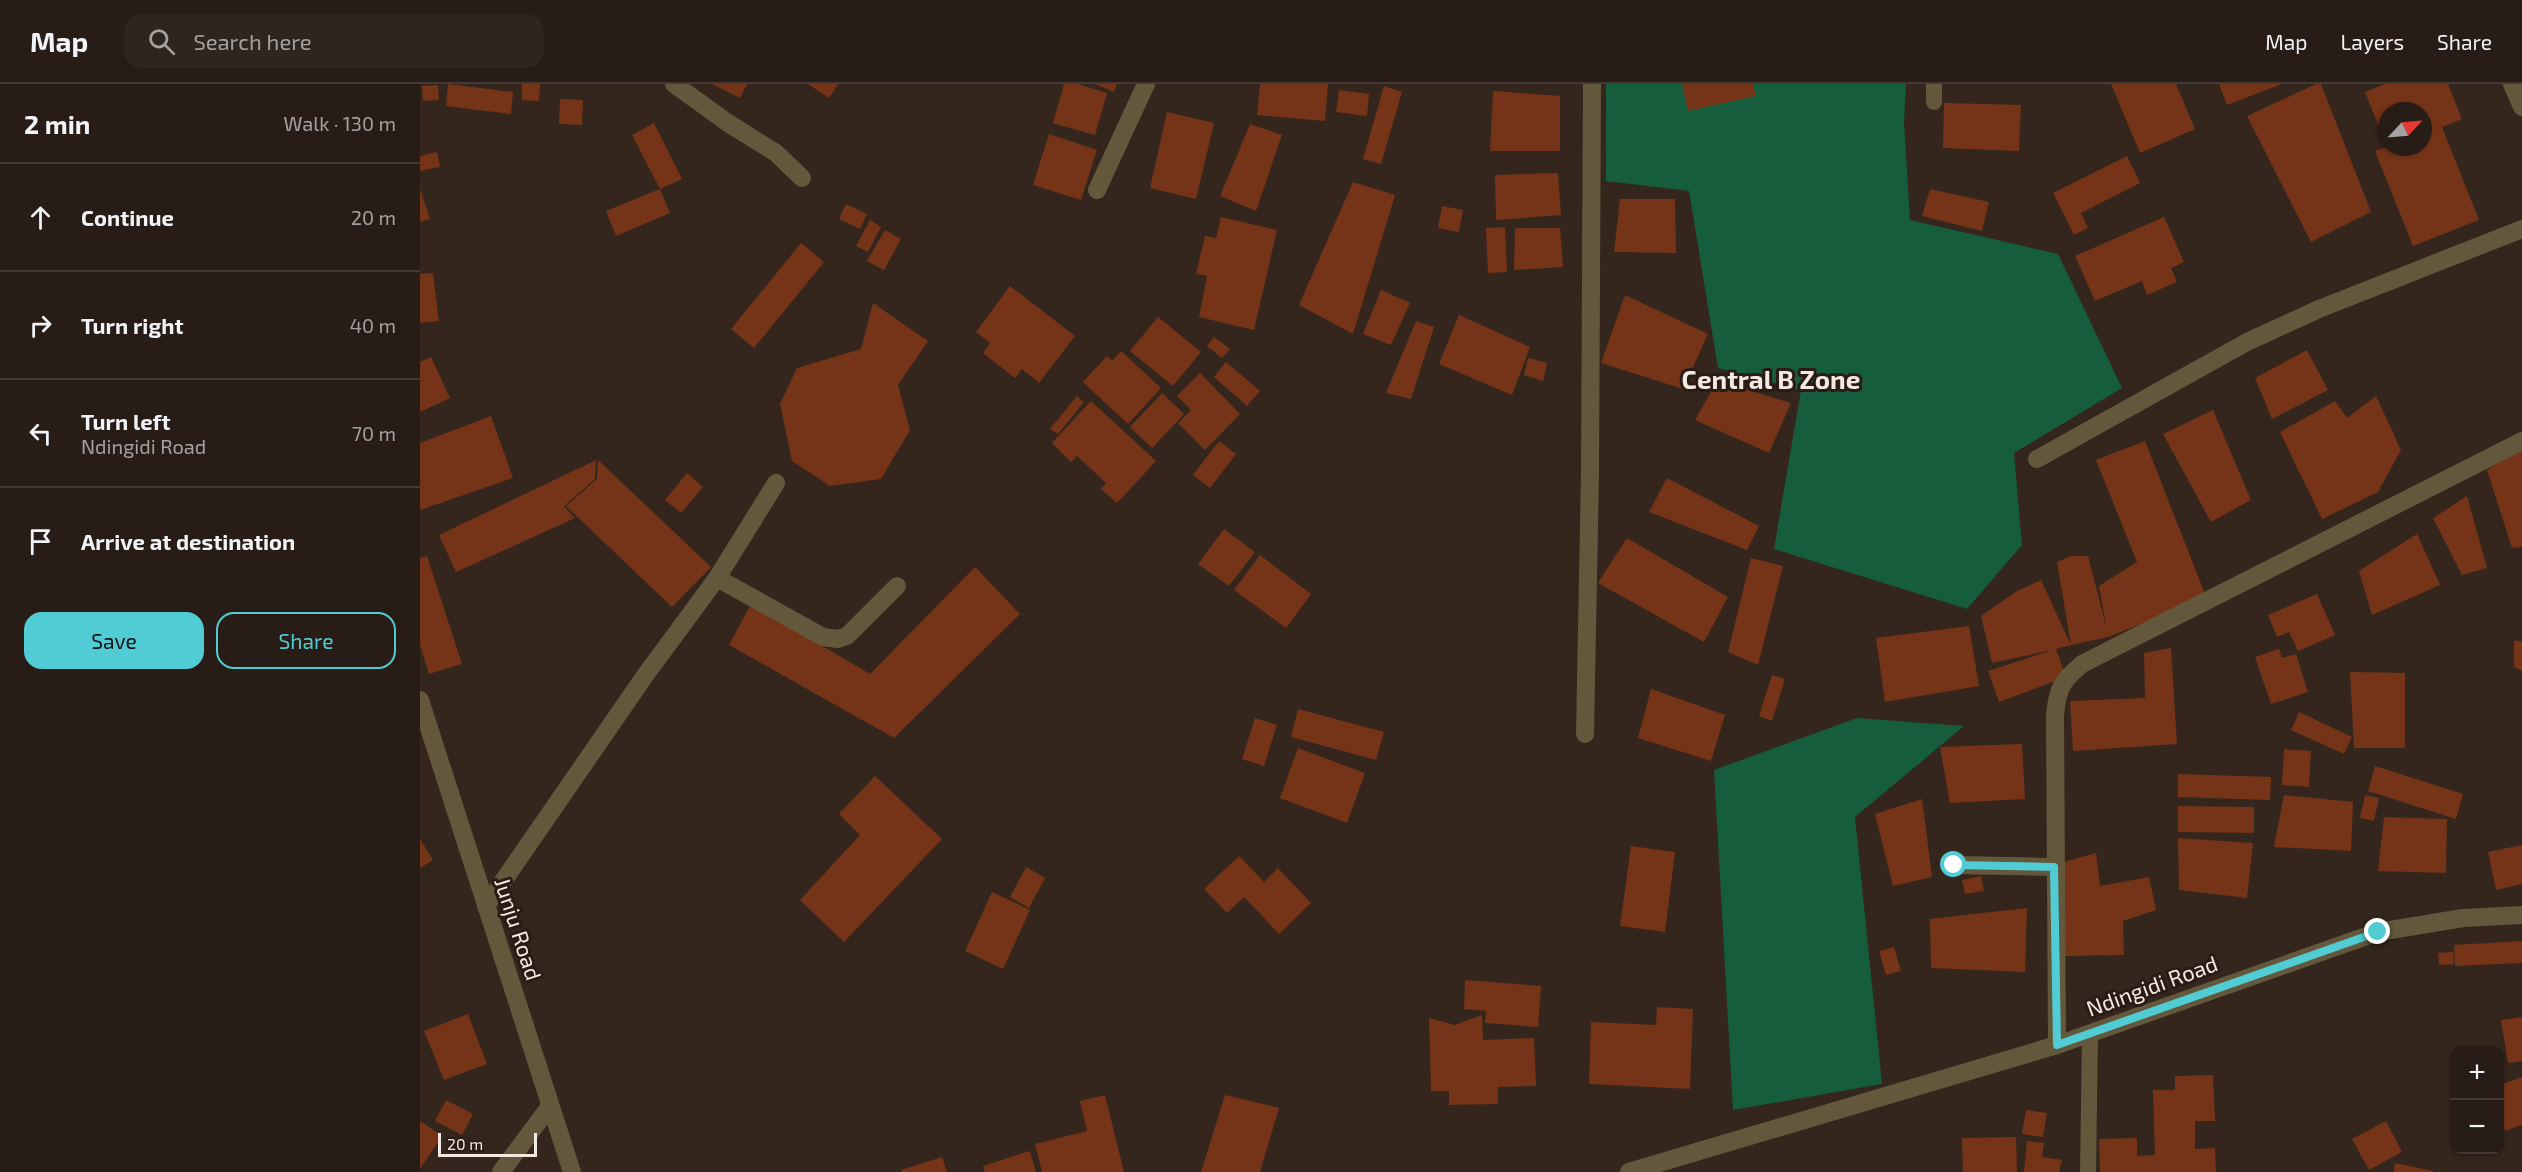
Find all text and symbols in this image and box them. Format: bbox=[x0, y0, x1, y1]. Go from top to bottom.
search box bbox=[124, 14, 544, 68]
text: Map bbox=[30, 24, 88, 58]
icon: search bbox=[145, 25, 178, 58]
text: Search here bbox=[193, 28, 312, 54]
text: Map bbox=[2265, 29, 2307, 54]
text: Layers bbox=[2340, 29, 2404, 54]
text: Share bbox=[2437, 29, 2492, 54]
north arrow bbox=[2378, 102, 2432, 156]
text: 2 min bbox=[24, 108, 90, 139]
text: Walk · 130 m bbox=[284, 111, 396, 135]
icon: ahead bbox=[24, 201, 57, 234]
text: Continue bbox=[81, 204, 174, 230]
text: 20 m bbox=[351, 205, 396, 229]
icon: right bbox=[24, 309, 57, 342]
text: Turn right bbox=[81, 312, 183, 338]
text: 40 m bbox=[350, 313, 396, 337]
district label: Central B Zone bbox=[1682, 363, 1860, 394]
text: Turn left bbox=[81, 408, 170, 434]
icon: left bbox=[24, 417, 57, 450]
text: 70 m bbox=[352, 421, 396, 445]
text: Ndingidi Road bbox=[81, 434, 206, 458]
icon: arrive bbox=[24, 525, 57, 558]
text: Arrive at destination bbox=[81, 528, 295, 554]
button: Save bbox=[24, 612, 204, 669]
button: Share bbox=[216, 612, 396, 669]
route start bbox=[1940, 851, 1966, 877]
street label: Junju Road bbox=[489, 874, 548, 984]
route end bbox=[2364, 918, 2390, 944]
street label: Ndingidi Road bbox=[2082, 949, 2221, 1021]
map controls bbox=[2450, 1046, 2504, 1154]
button: + bbox=[2450, 1046, 2504, 1100]
button: − bbox=[2450, 1100, 2504, 1154]
scale bar bbox=[438, 1130, 537, 1158]
text: 20 m bbox=[447, 1134, 483, 1153]

